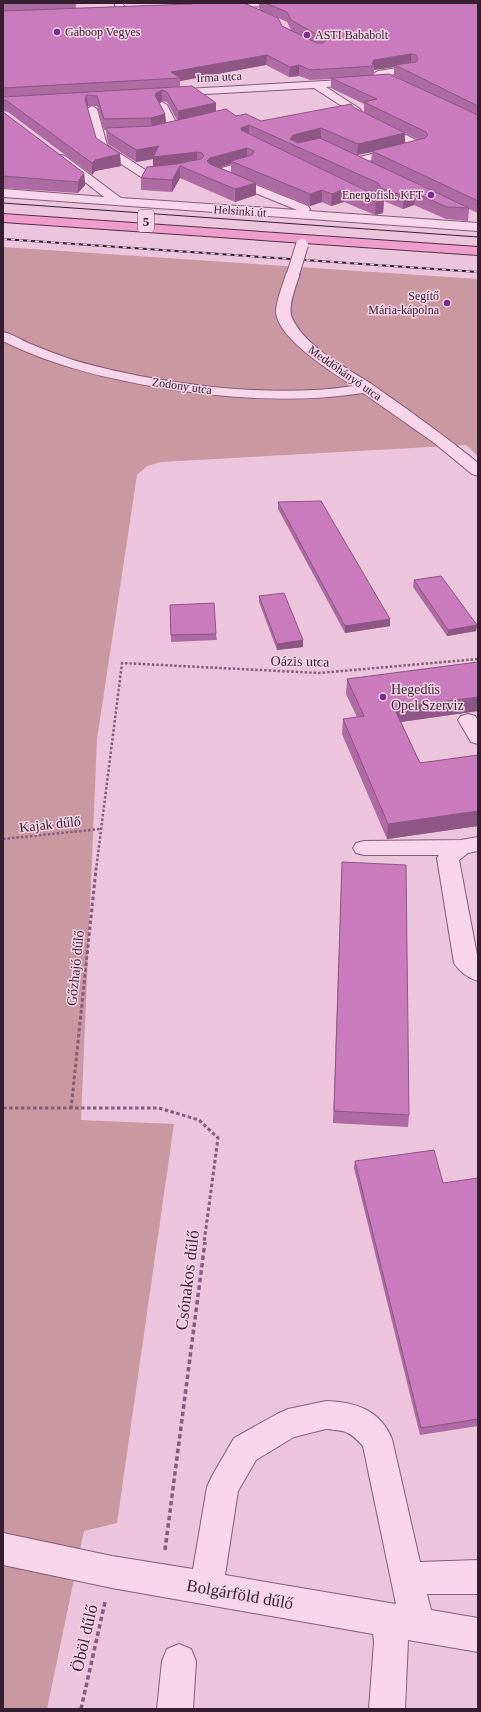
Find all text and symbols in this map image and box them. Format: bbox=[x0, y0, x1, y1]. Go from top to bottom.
place label: Gaboop Vegyes bbox=[65, 25, 141, 39]
marker: Gaboop Vegyes bbox=[52, 27, 62, 37]
place label: ASTI Bababolt bbox=[315, 28, 389, 42]
marker: ASTI Bababolt bbox=[302, 30, 312, 40]
street label: Irma utca bbox=[196, 69, 243, 85]
place label: Energofish. KFT bbox=[342, 188, 424, 202]
marker: Energofish. KFT bbox=[426, 190, 436, 200]
street label: Helsinki út bbox=[213, 202, 268, 220]
road number: 5 bbox=[138, 210, 154, 232]
place label: Segítő Mária-kápolna bbox=[368, 289, 440, 317]
marker: Segítő Mária-kápolna bbox=[442, 298, 452, 308]
street label: Meddőhányó utca bbox=[306, 343, 385, 404]
street label: Zodony utca bbox=[151, 375, 214, 397]
street label: Oázis utca bbox=[271, 653, 330, 670]
place label: Hegedűs Opel Szerviz bbox=[391, 682, 464, 713]
marker: Hegedűs Opel Szerviz bbox=[378, 692, 388, 702]
street label: Kajak dűlő bbox=[19, 814, 82, 835]
street label: Gőzhajó dűlő bbox=[64, 930, 87, 1007]
street label: Csónakos dűlő bbox=[172, 1229, 203, 1331]
street label: Bolgárföld dűlő bbox=[185, 1576, 295, 1613]
street label: Öböl dűlő bbox=[68, 1603, 101, 1674]

